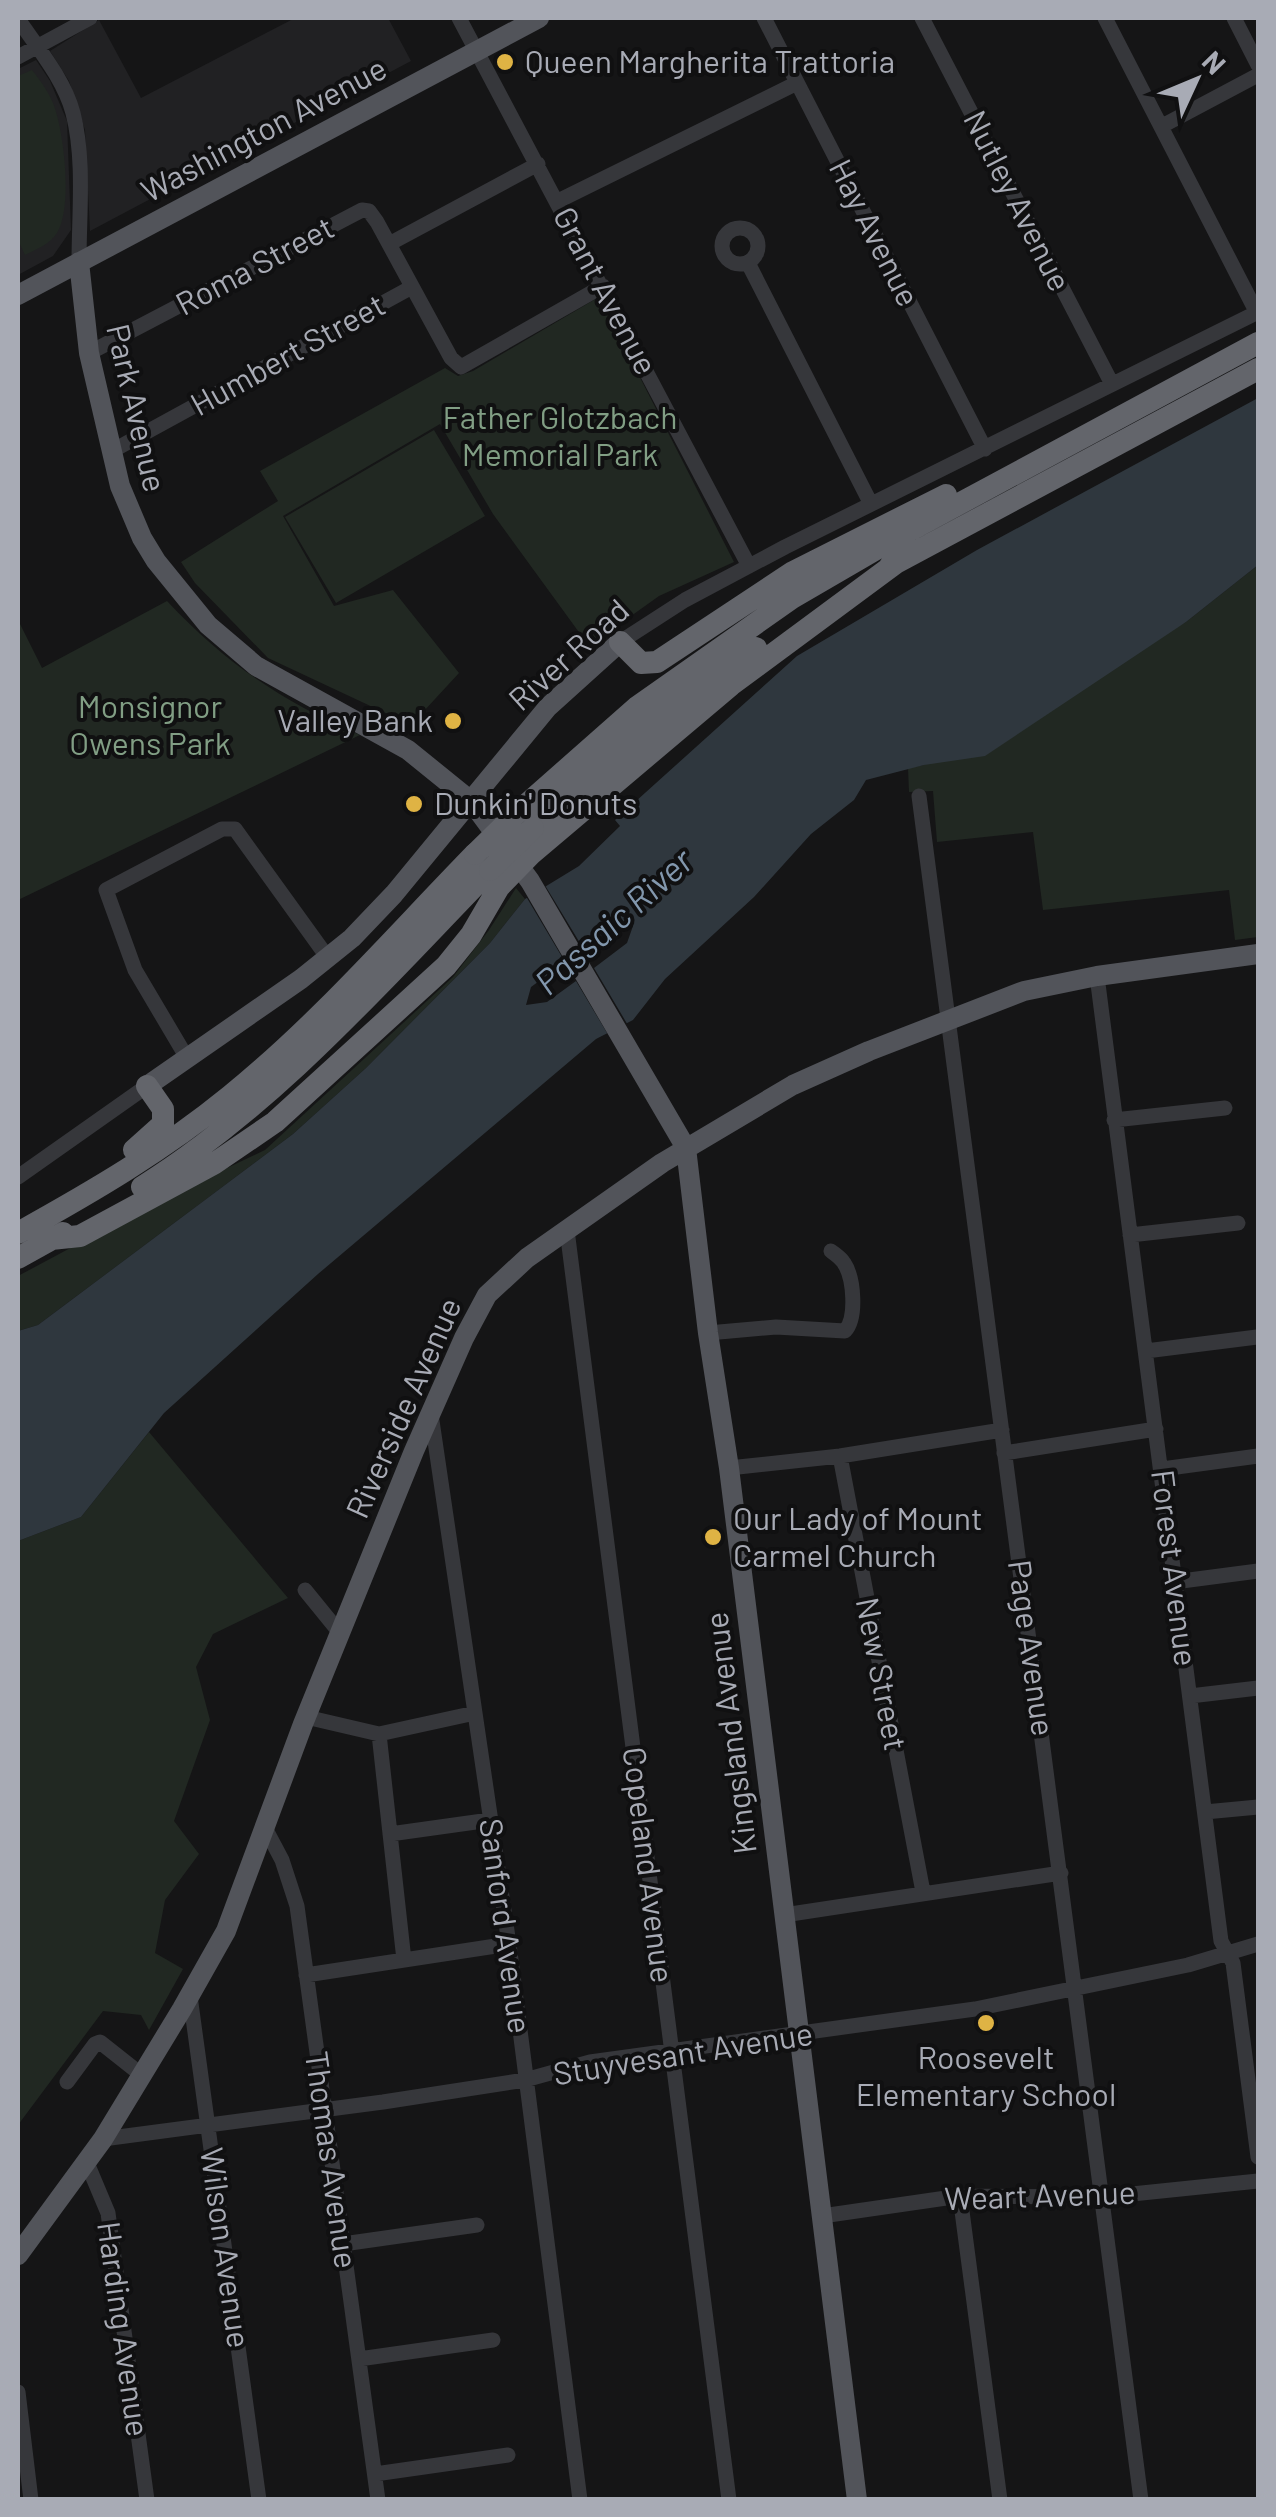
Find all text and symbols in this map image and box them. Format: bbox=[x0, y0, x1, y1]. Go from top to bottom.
north arrow bbox=[1146, 30, 1246, 130]
place label: Queen Margherita Trattoria bbox=[525, 41, 895, 79]
text: N bbox=[1196, 43, 1233, 80]
street label: Washington Avenue bbox=[134, 48, 392, 209]
marker: Queen Margherita Trattoria bbox=[494, 51, 516, 73]
street label: Nutley Avenue bbox=[957, 104, 1080, 297]
street label: Hay Avenue bbox=[823, 152, 929, 312]
street label: Grant Avenue bbox=[547, 200, 667, 380]
street label: Roma Street bbox=[169, 207, 340, 322]
street label: Humbert Street bbox=[183, 284, 391, 422]
street label: Park Avenue bbox=[100, 320, 176, 495]
park label: Father Glotzbach Memorial Park bbox=[443, 397, 677, 472]
street label: River Road bbox=[500, 590, 635, 717]
park label: Monsignor Owens Park bbox=[69, 686, 231, 761]
place label: Valley Bank bbox=[277, 700, 433, 738]
marker: Valley Bank bbox=[442, 710, 464, 732]
place label: Dunkin' Donuts bbox=[434, 783, 638, 821]
marker: Dunkin' Donuts bbox=[403, 793, 425, 815]
water label: Passaic River bbox=[525, 838, 701, 1002]
street label: Riverside Avenue bbox=[337, 1291, 468, 1523]
street label: Forest Avenue bbox=[1145, 1467, 1207, 1668]
place label: Our Lady of Mount Carmel Church bbox=[733, 1498, 983, 1573]
marker: Our Lady of Mount Carmel Church bbox=[702, 1526, 724, 1548]
street label: Page Avenue bbox=[1002, 1557, 1064, 1738]
street label: New Street bbox=[850, 1594, 916, 1753]
street label: Kingsland Avenue bbox=[695, 1610, 763, 1856]
street label: Copeland Avenue bbox=[617, 1745, 683, 1985]
street label: Sanford Avenue bbox=[473, 1816, 541, 2036]
marker: Roosevelt Elementary School bbox=[975, 2012, 997, 2034]
street label: Stuyvesant Avenue bbox=[550, 2013, 815, 2091]
place label: Roosevelt Elementary School bbox=[856, 2037, 1116, 2112]
street label: Thomas Avenue bbox=[299, 2049, 367, 2271]
street label: Wilson Avenue bbox=[194, 2145, 260, 2350]
street label: Weart Avenue bbox=[944, 2172, 1136, 2216]
street label: Harding Avenue bbox=[91, 2219, 159, 2439]

